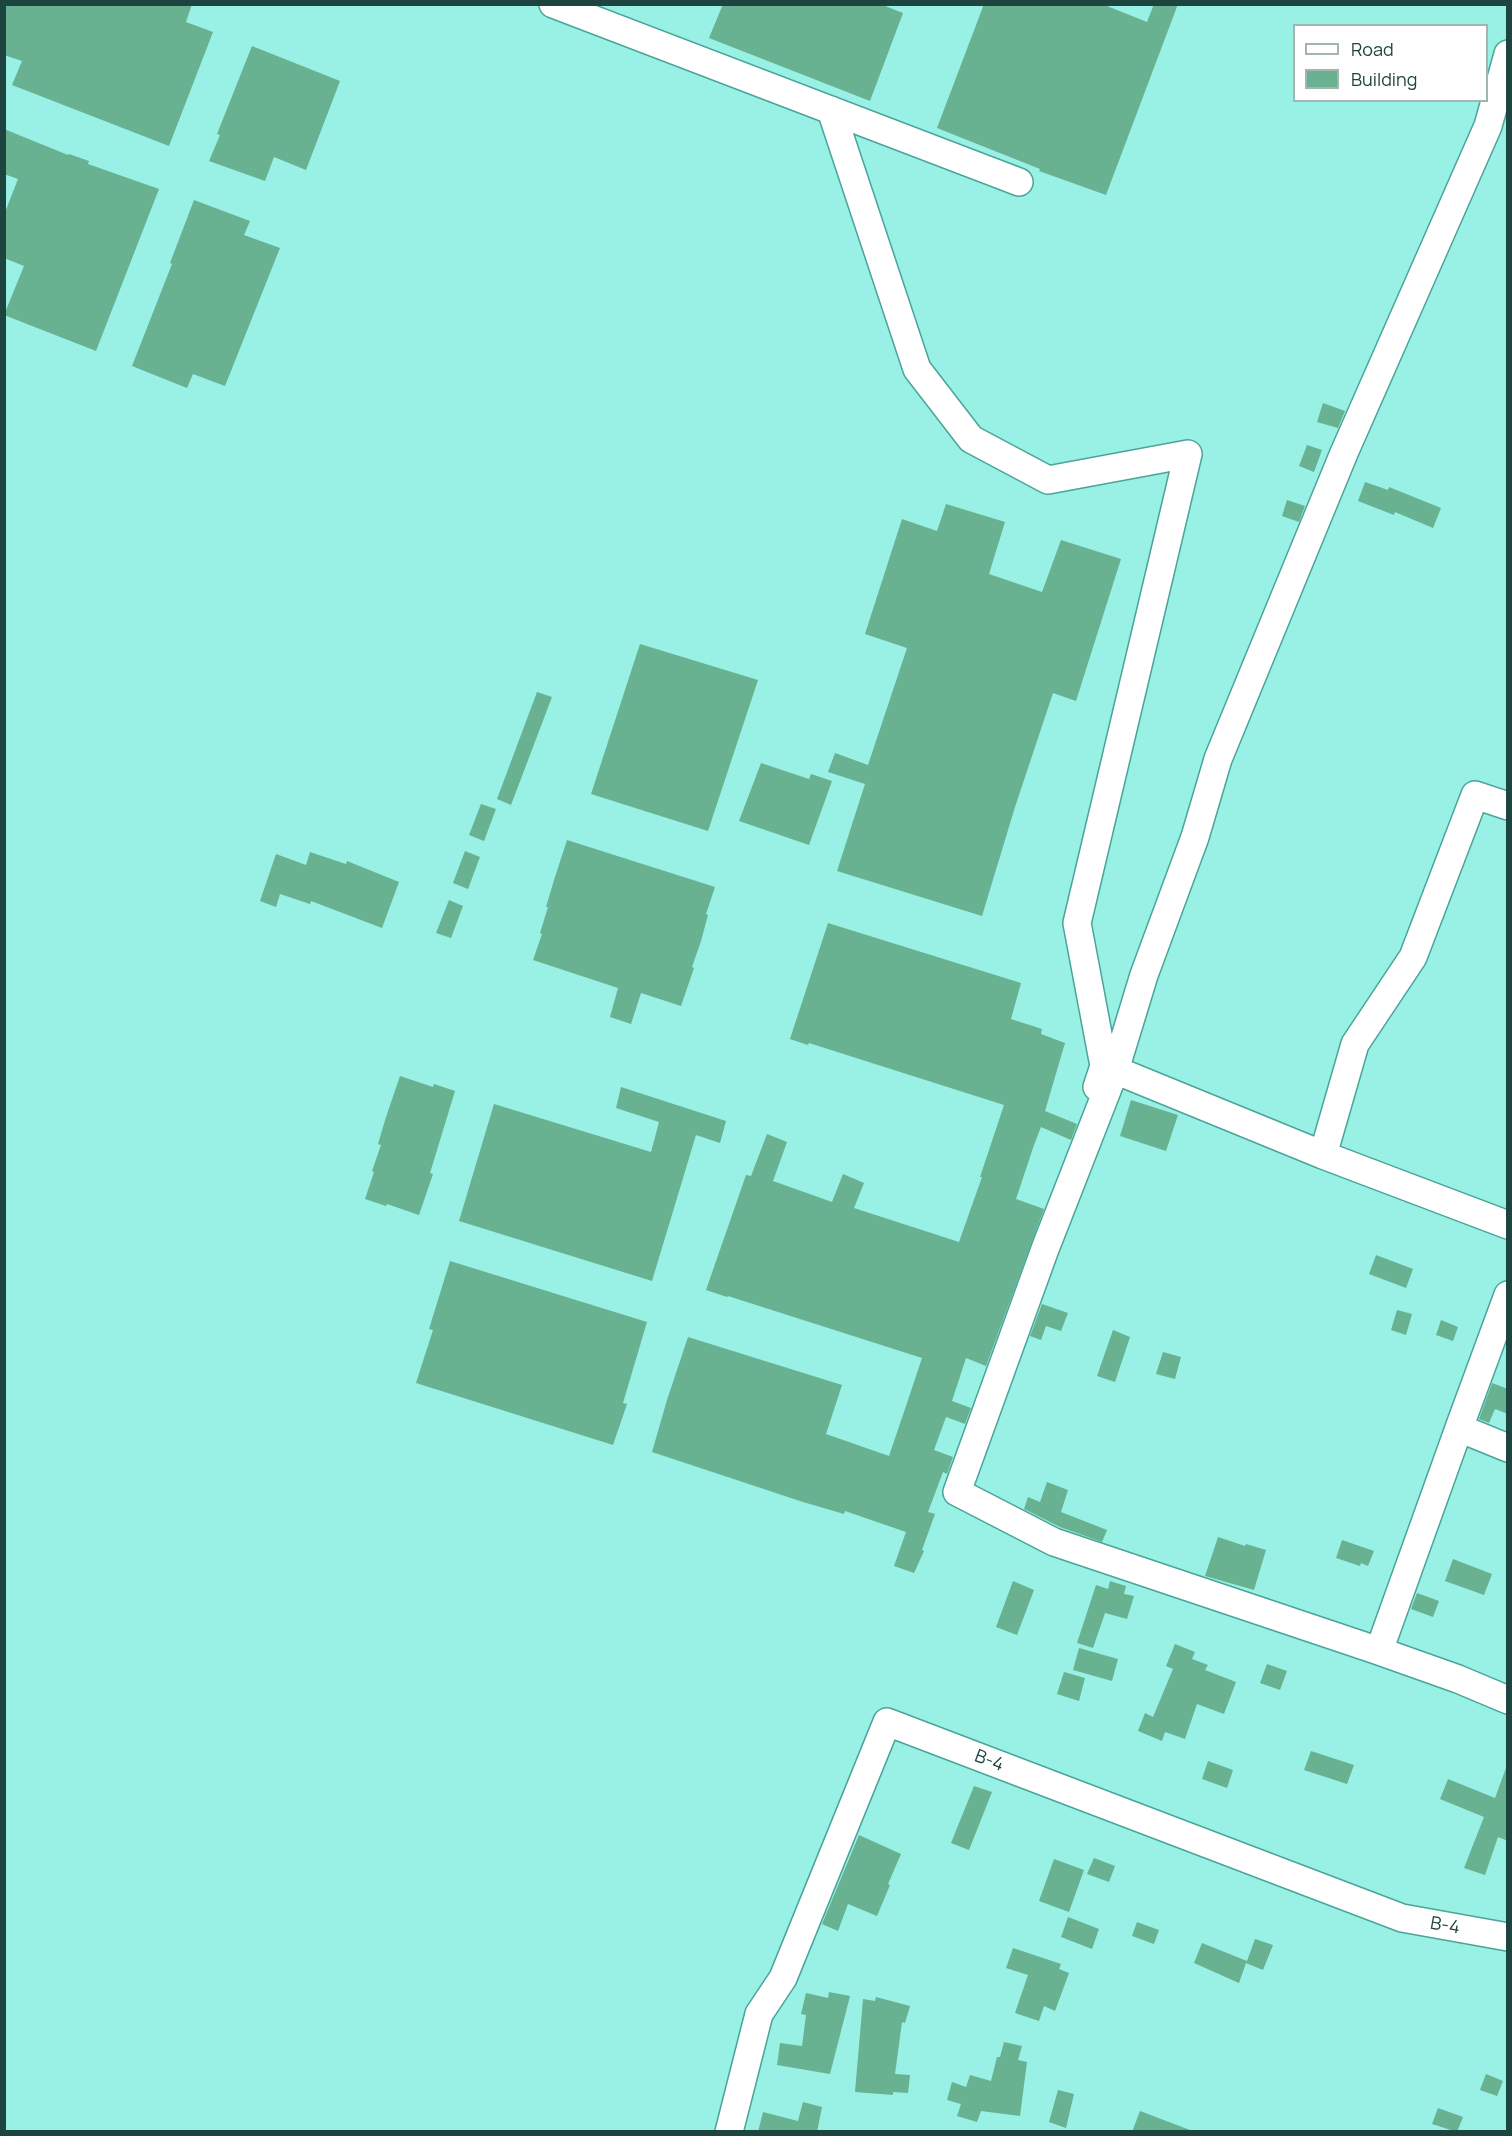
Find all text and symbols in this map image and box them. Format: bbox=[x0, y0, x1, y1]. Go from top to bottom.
legend bbox=[1293, 24, 1488, 102]
text: Road bbox=[1351, 37, 1394, 61]
text: Building bbox=[1351, 67, 1417, 91]
street label: B-4 bbox=[971, 1746, 1007, 1776]
street label: B-4 bbox=[1429, 1913, 1461, 1939]

